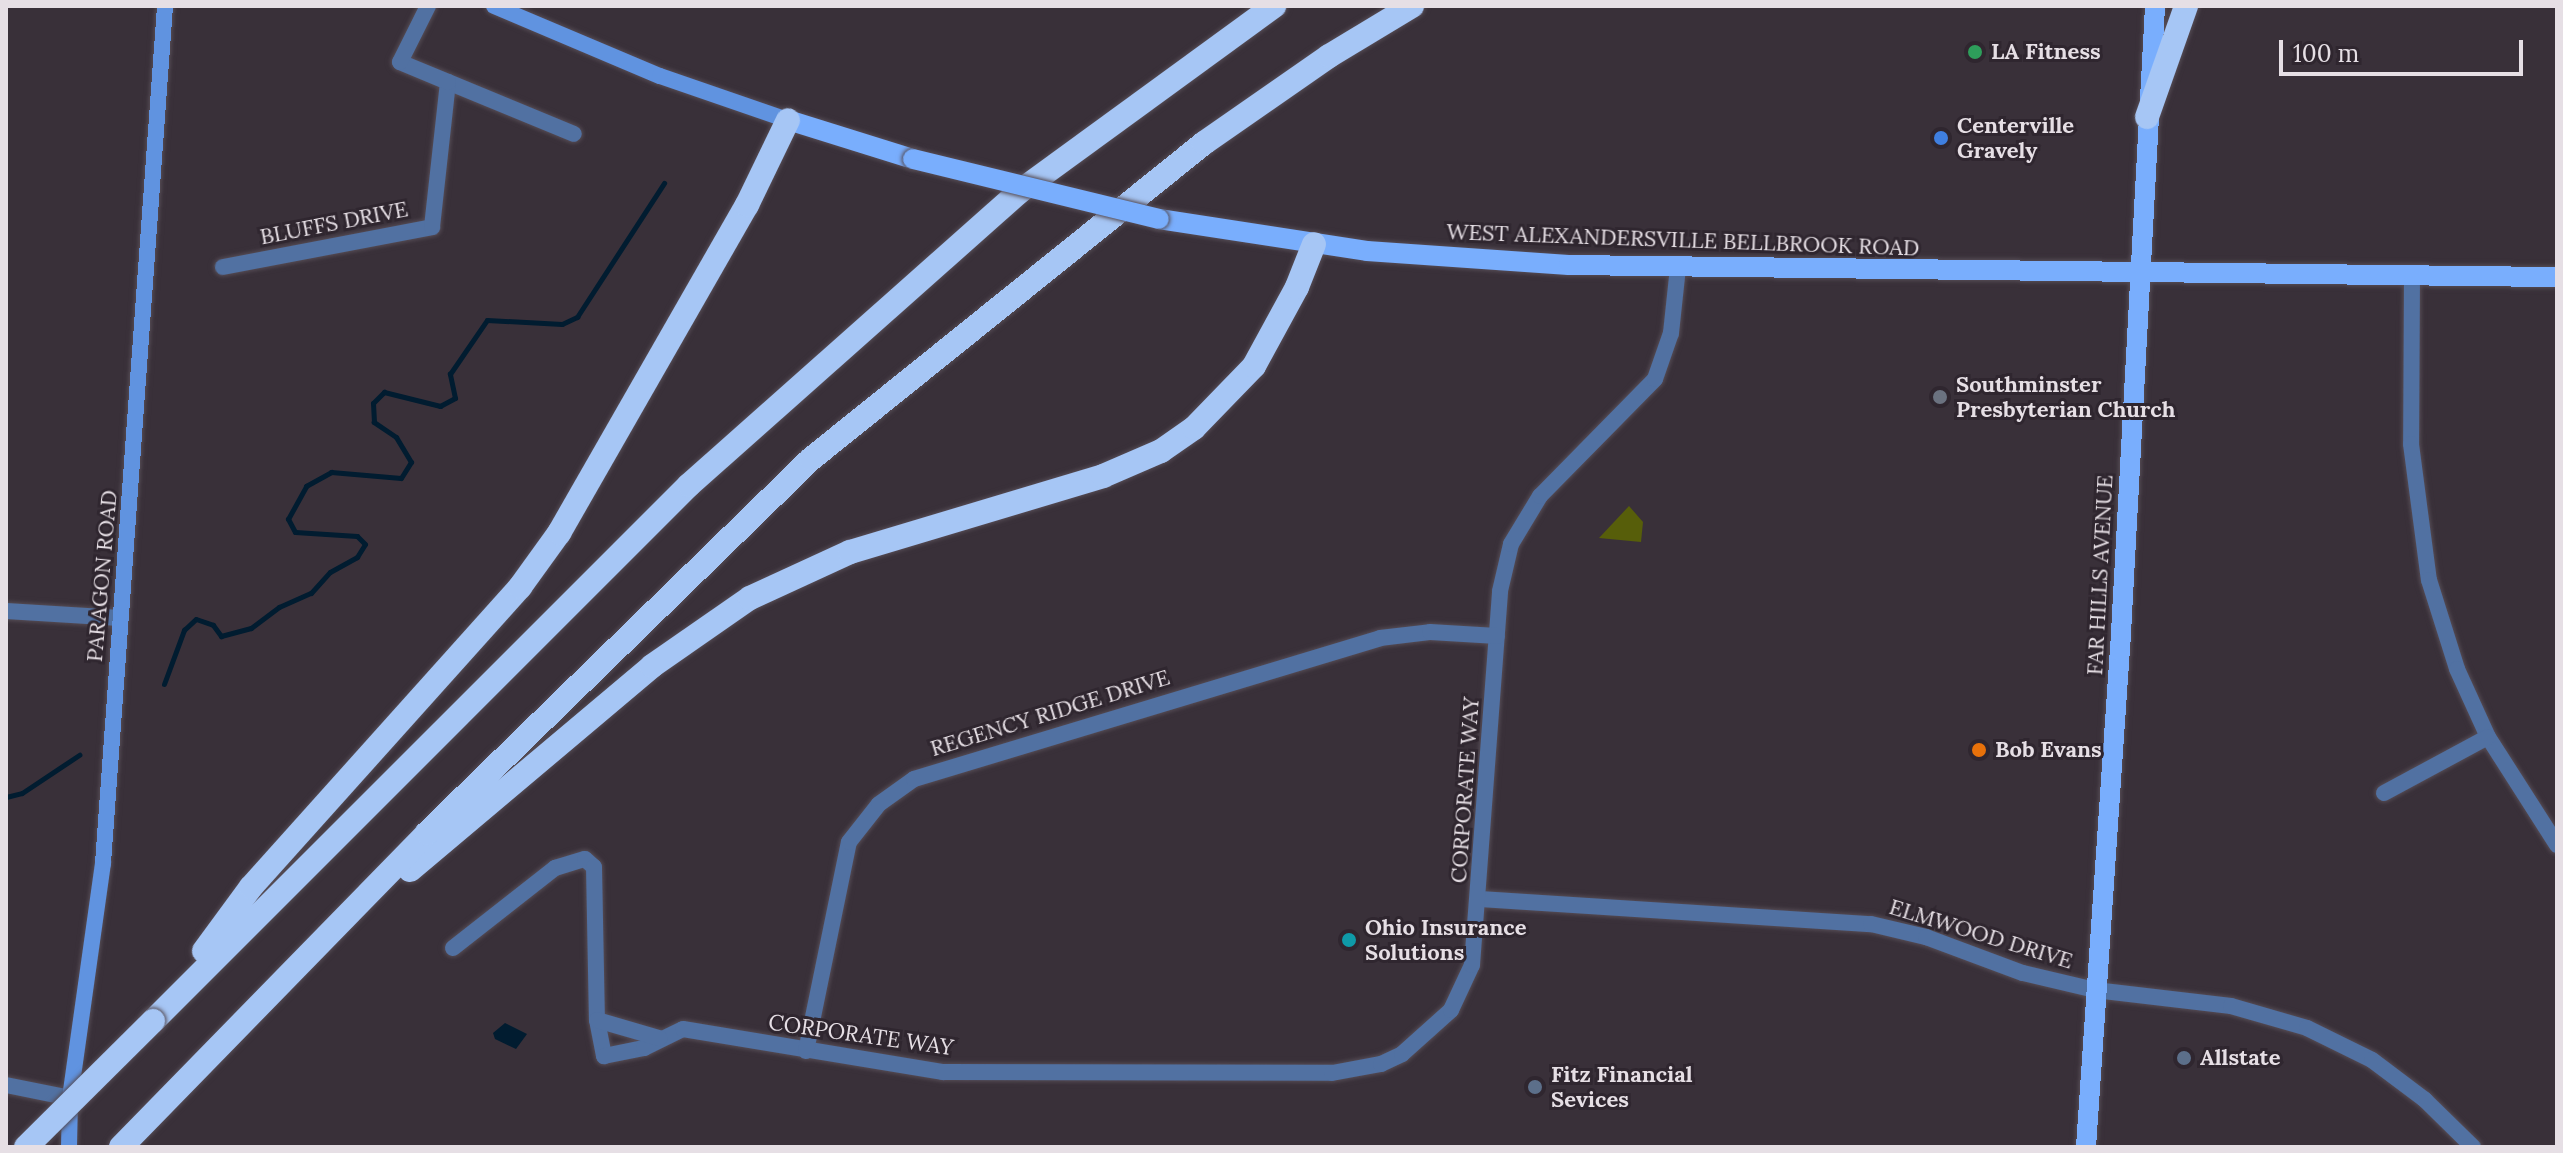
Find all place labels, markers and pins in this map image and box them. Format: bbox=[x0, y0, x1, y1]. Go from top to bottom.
place label: LA Fitness bbox=[1991, 39, 2101, 65]
marker: LA Fitness bbox=[1966, 43, 1984, 61]
place label: Centerville Gravely bbox=[1957, 112, 2074, 164]
marker: Centerville Gravely bbox=[1932, 129, 1950, 147]
place label: Southminster Presbyterian Church bbox=[1956, 371, 2175, 422]
marker: Southminster Presbyterian Church bbox=[1931, 388, 1949, 406]
place label: Bob Evans bbox=[1995, 737, 2102, 763]
marker: Bob Evans bbox=[1970, 741, 1988, 759]
place label: Ohio Insurance Solutions bbox=[1365, 914, 1527, 966]
marker: Ohio Insurance Solutions bbox=[1340, 931, 1358, 949]
place label: Allstate bbox=[2200, 1045, 2281, 1071]
marker: Allstate bbox=[2175, 1049, 2193, 1067]
place label: Fitz Financial Sevices bbox=[1551, 1061, 1693, 1112]
marker: Fitz Financial Sevices bbox=[1526, 1078, 1544, 1096]

